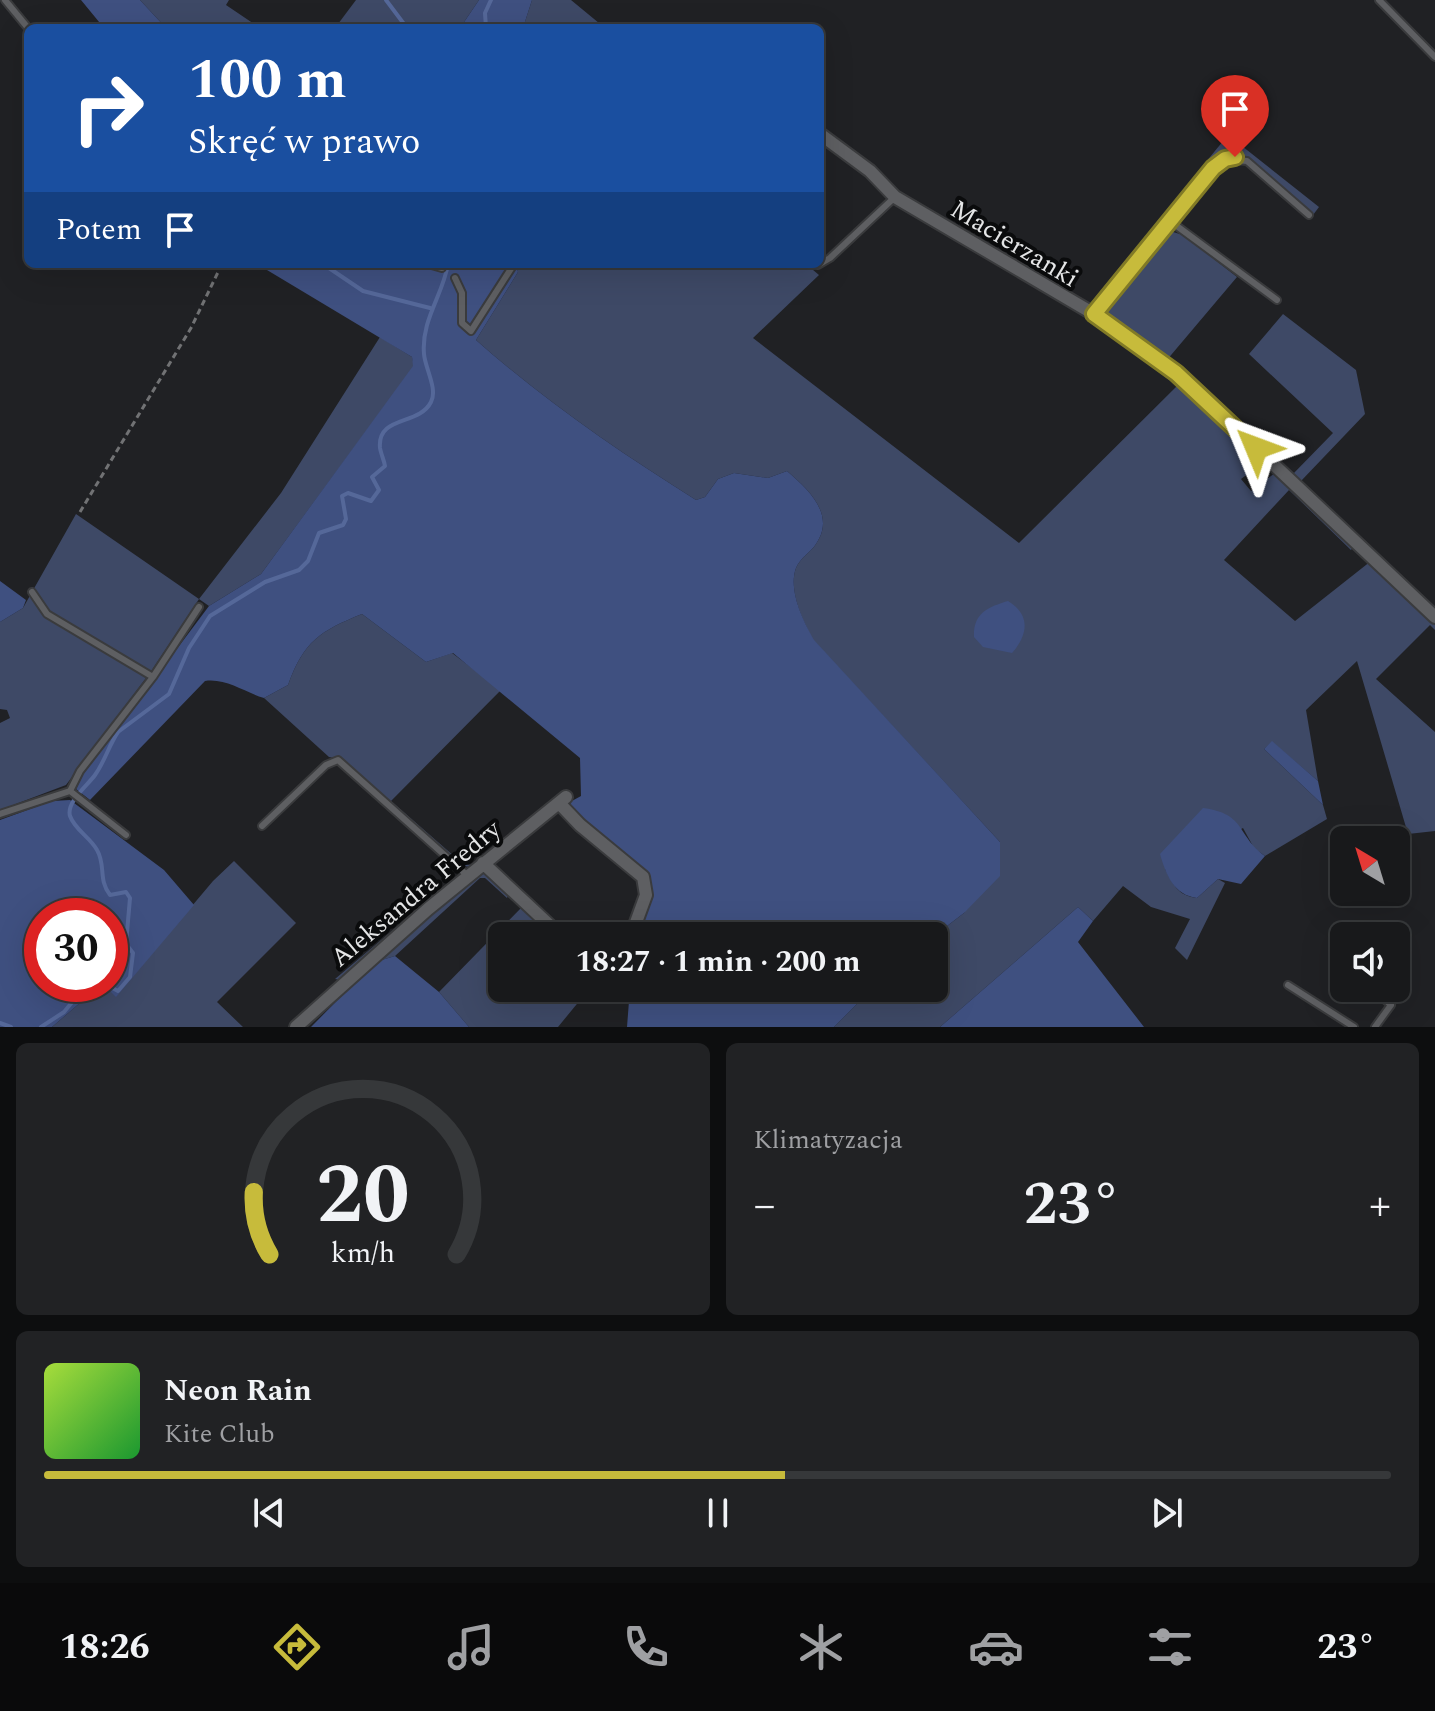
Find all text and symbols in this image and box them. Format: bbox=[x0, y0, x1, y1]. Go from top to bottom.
text: 100 m bbox=[188, 38, 347, 123]
icon: right bbox=[56, 56, 160, 160]
pin bbox=[1201, 75, 1269, 157]
icon: arrive bbox=[1213, 87, 1257, 131]
text: Skręć w prawo bbox=[188, 115, 421, 170]
street label: Macierzanki bbox=[943, 190, 1086, 298]
text: Potem bbox=[56, 207, 142, 253]
icon: arrive bbox=[158, 208, 202, 252]
position arrow bbox=[1214, 406, 1298, 490]
street label: Aleksandra Fredry bbox=[321, 809, 511, 977]
north arrow bbox=[1330, 826, 1410, 906]
map controls bbox=[1330, 826, 1410, 1002]
speed limit sign: 30 bbox=[24, 898, 128, 1002]
button: sound bbox=[1330, 922, 1410, 1002]
text: 18:27 · 1 min · 200 m bbox=[575, 939, 861, 985]
text: Klimatyzacja bbox=[754, 1120, 903, 1160]
text: 20 bbox=[316, 1133, 409, 1260]
text: 23° bbox=[1024, 1159, 1121, 1251]
text: − bbox=[754, 1172, 776, 1239]
text: + bbox=[1369, 1172, 1391, 1239]
text: km/h bbox=[331, 1232, 395, 1275]
text: Neon Rain bbox=[164, 1368, 312, 1414]
text: Kite Club bbox=[164, 1414, 275, 1454]
icon: previous bbox=[247, 1491, 291, 1535]
icon: pause bbox=[696, 1491, 740, 1535]
icon: next bbox=[1145, 1491, 1189, 1535]
icon: directions bbox=[269, 1619, 325, 1675]
icon: music bbox=[443, 1619, 499, 1675]
icon: phone bbox=[618, 1619, 674, 1675]
icon: climate bbox=[793, 1619, 849, 1675]
icon: car bbox=[968, 1619, 1024, 1675]
icon: filters bbox=[1142, 1619, 1198, 1675]
text: 18:26 bbox=[59, 1620, 150, 1675]
text: 23° bbox=[1317, 1620, 1376, 1675]

